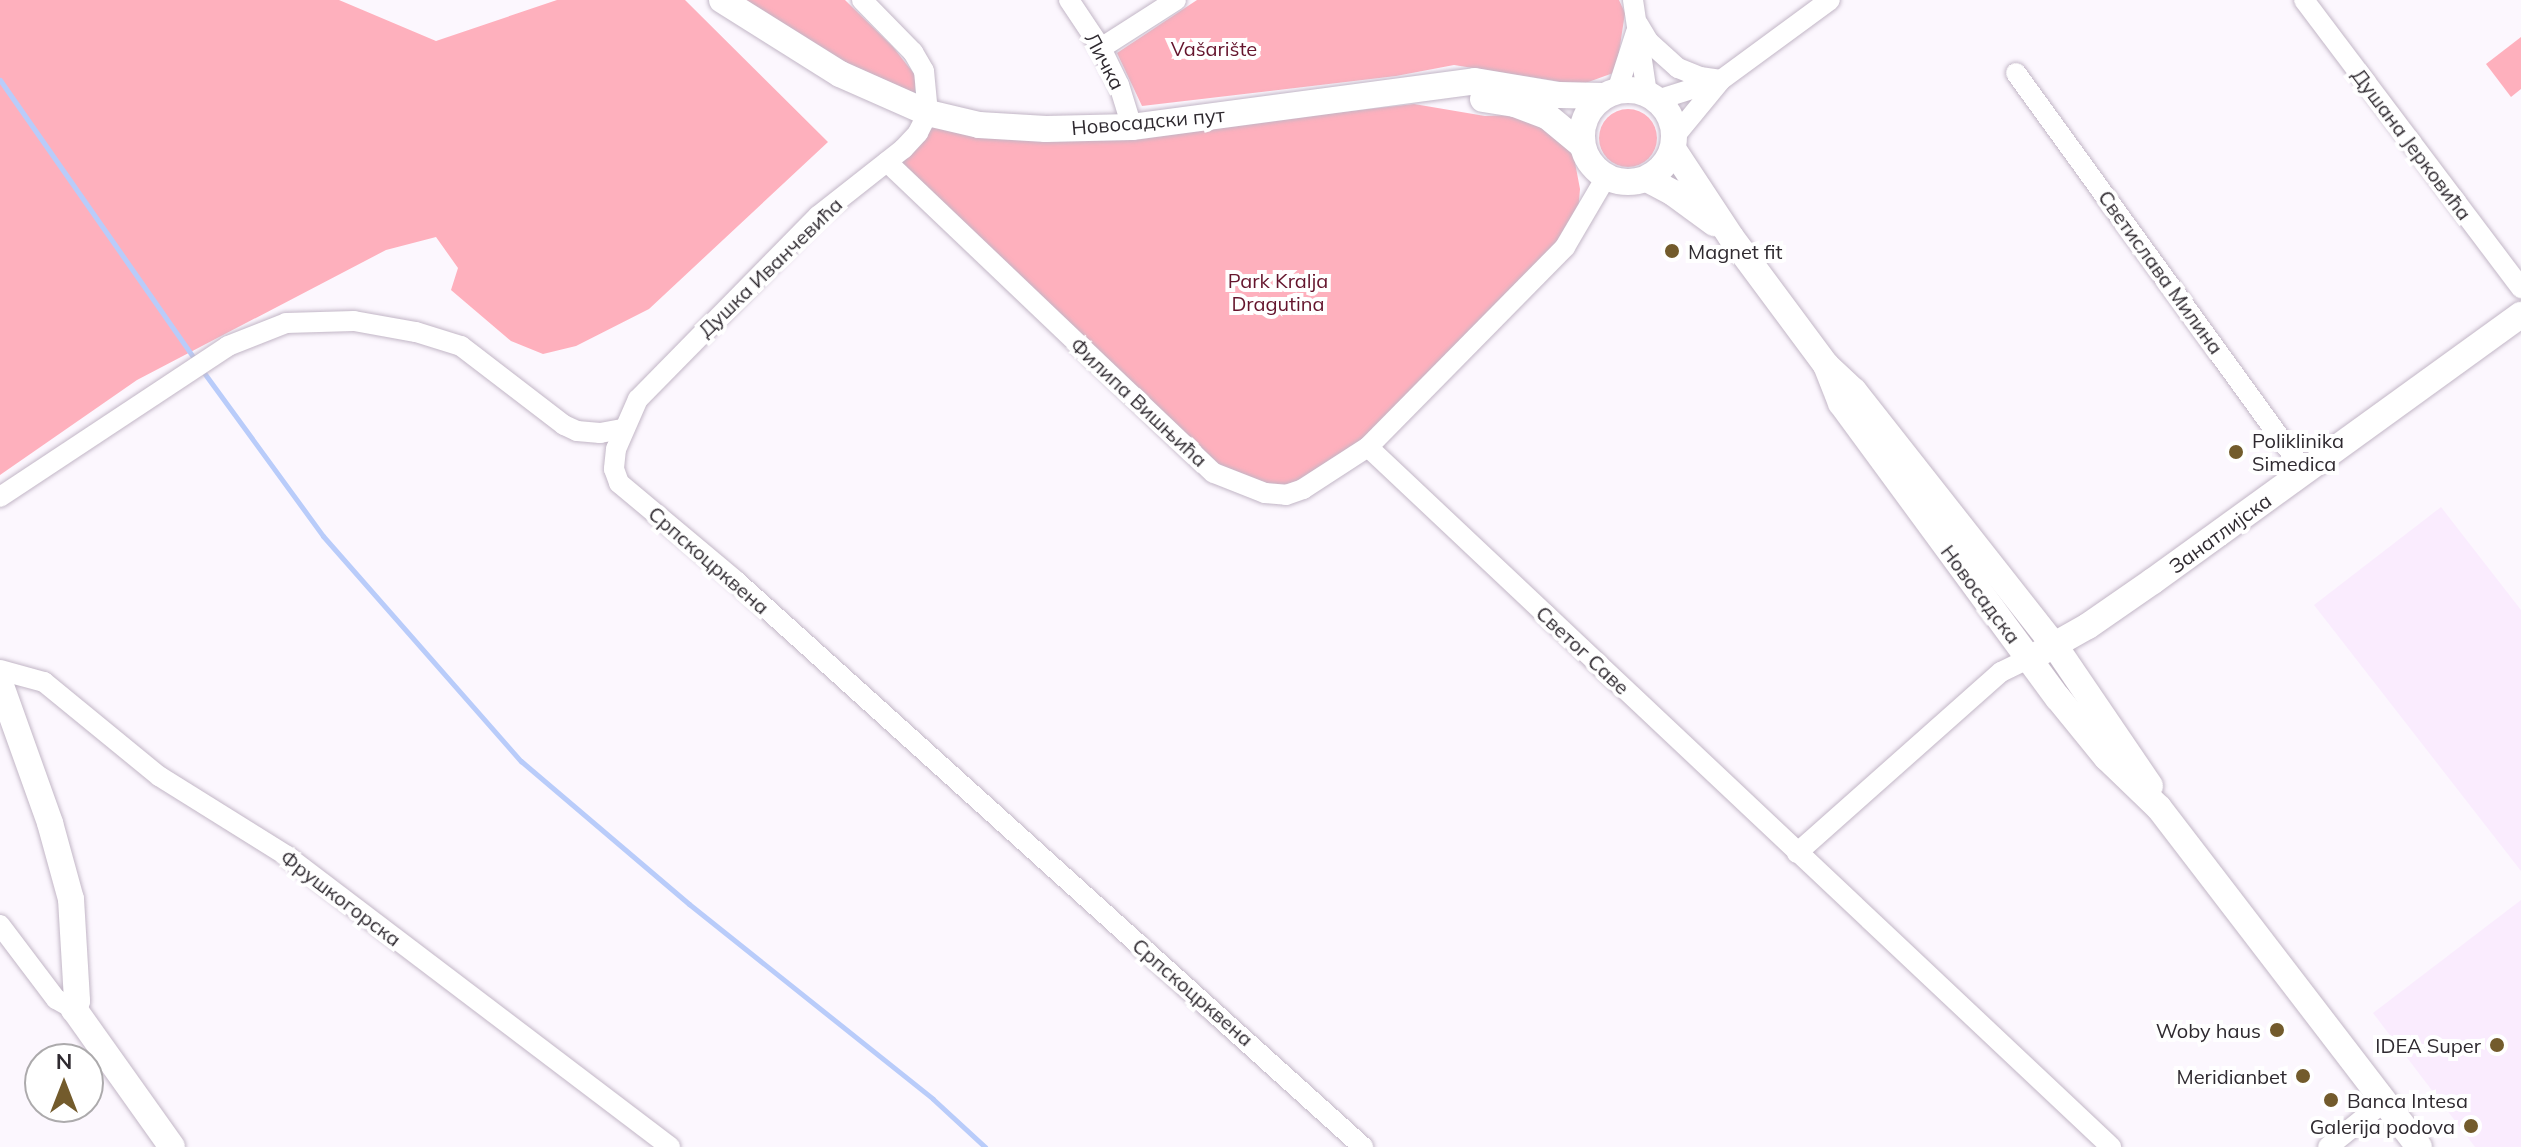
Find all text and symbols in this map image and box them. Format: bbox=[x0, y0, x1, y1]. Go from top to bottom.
street label: Личка bbox=[1080, 28, 1130, 94]
park label: Vašarište bbox=[1171, 36, 1257, 60]
street label: Душана Јерковића bbox=[2347, 63, 2477, 225]
street label: Новосадски пут bbox=[1070, 102, 1226, 140]
street label: Светислава Милина bbox=[2094, 186, 2228, 358]
street label: Душка Иванчевића bbox=[693, 192, 847, 342]
place label: Magnet fit bbox=[1688, 239, 1783, 263]
marker: Magnet fit bbox=[1663, 242, 1681, 260]
park label: Park Kralja Dragutina bbox=[1228, 269, 1328, 316]
street label: Филипа Вишњића bbox=[1066, 332, 1212, 472]
place label: Poliklinika Simedica bbox=[2252, 428, 2344, 475]
marker: Poliklinika Simedica bbox=[2227, 443, 2245, 461]
street label: Занатлијска bbox=[2164, 488, 2276, 578]
street label: Српскоцрквена bbox=[644, 501, 774, 619]
street label: Новосадска bbox=[1936, 540, 2026, 648]
street label: Светог Саве bbox=[1531, 601, 1635, 699]
street label: Фрушкогорска bbox=[276, 845, 406, 951]
street label: Српскоцрквена bbox=[1128, 933, 1258, 1051]
place label: Woby haus bbox=[2156, 1018, 2261, 1042]
marker: Woby haus bbox=[2268, 1021, 2286, 1039]
place label: IDEA Super bbox=[2375, 1033, 2481, 1057]
marker: IDEA Super bbox=[2488, 1036, 2506, 1054]
north arrow bbox=[24, 1043, 104, 1123]
text: N bbox=[56, 1047, 72, 1075]
place label: Meridianbet bbox=[2177, 1064, 2287, 1088]
marker: Meridianbet bbox=[2294, 1067, 2312, 1085]
place label: Banca Intesa bbox=[2347, 1088, 2468, 1112]
marker: Banca Intesa bbox=[2322, 1091, 2340, 1109]
place label: Galerija podova bbox=[2310, 1114, 2455, 1138]
marker: Galerija podova bbox=[2462, 1117, 2480, 1135]

